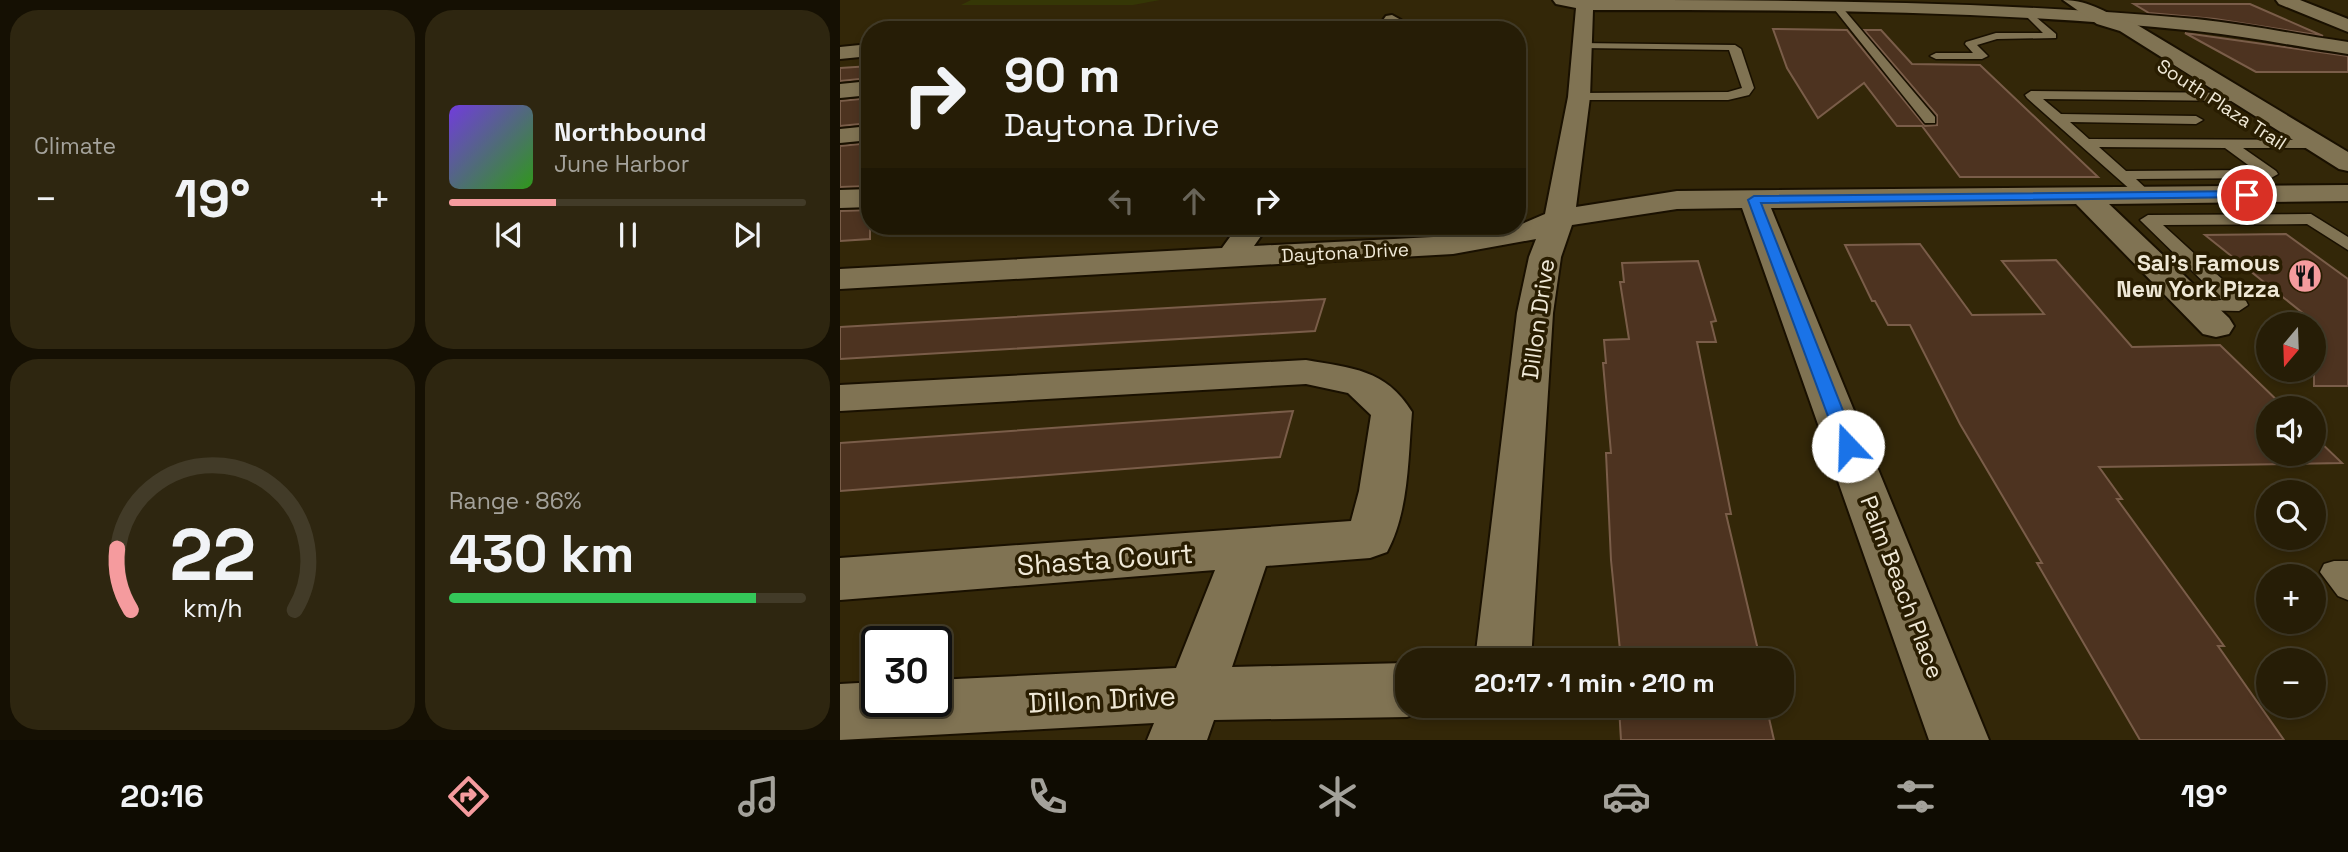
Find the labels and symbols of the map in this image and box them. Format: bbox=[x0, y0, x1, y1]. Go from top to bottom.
street label: South Plaza Trail bbox=[2152, 53, 2291, 156]
pin bbox=[2217, 165, 2277, 225]
street label: Daytona Drive bbox=[1280, 237, 1410, 268]
place label: Sal's Famous New York Pizza bbox=[2116, 248, 2280, 304]
street label: Dillon Drive bbox=[1515, 257, 1561, 381]
restaurant icon: Sal's Famous New York Pizza bbox=[2286, 257, 2324, 295]
north arrow bbox=[2256, 312, 2326, 382]
position arrow bbox=[1811, 409, 1885, 483]
street label: Palm Beach Place bbox=[1853, 491, 1951, 683]
street label: Shasta Court bbox=[1016, 535, 1194, 583]
speed limit sign: 30 bbox=[861, 626, 952, 717]
street label: Dillon Drive bbox=[1027, 677, 1177, 721]

